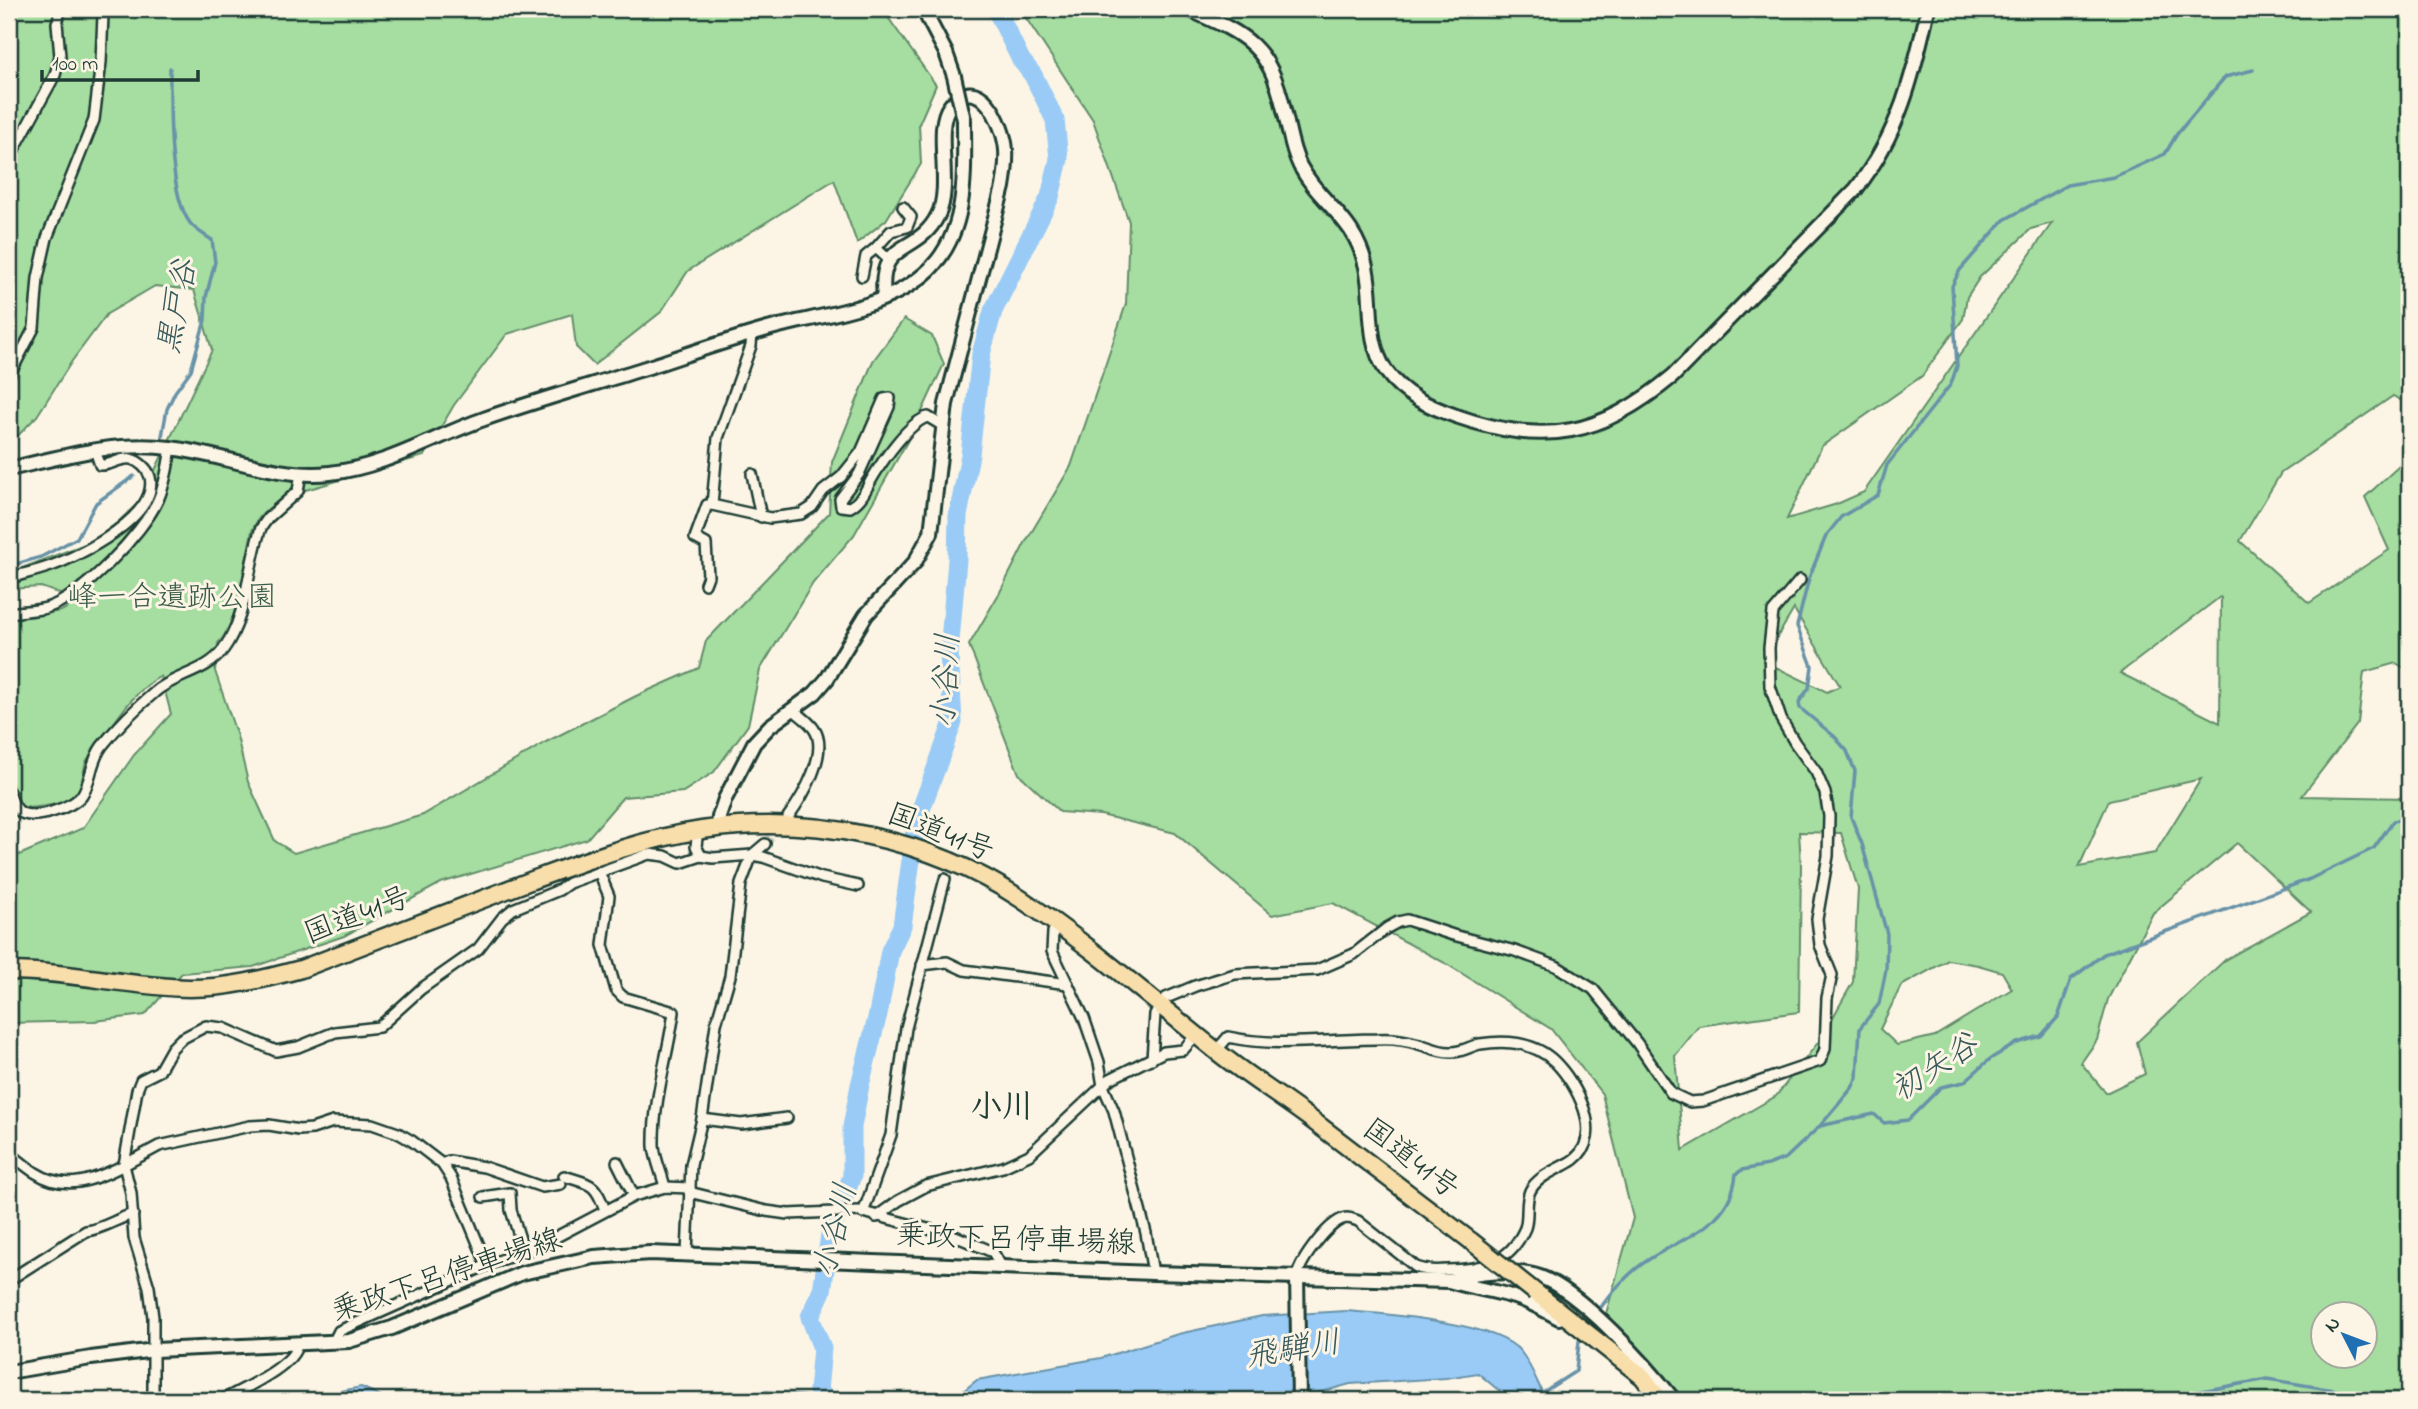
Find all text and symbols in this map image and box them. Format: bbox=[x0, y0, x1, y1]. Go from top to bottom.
scale bar bbox=[42, 38, 198, 82]
text: 100 m bbox=[52, 50, 98, 80]
water label: 黒戸谷 bbox=[147, 254, 211, 359]
park label: 峰一合遺跡公園 bbox=[67, 577, 277, 621]
water label: 小谷川 bbox=[922, 632, 974, 730]
street label: 国道41号 bbox=[880, 793, 1000, 875]
street label: 国道41号 bbox=[298, 876, 418, 958]
water label: 初矢谷 bbox=[1883, 1023, 1990, 1115]
district label: 小川 bbox=[970, 1086, 1034, 1133]
street label: 国道41号 bbox=[1352, 1109, 1468, 1211]
water label: 小谷川 bbox=[803, 1179, 871, 1283]
street label: 乗政下呂停車場線 bbox=[895, 1215, 1137, 1267]
street label: 乗政下呂停車場線 bbox=[326, 1219, 568, 1335]
north arrow bbox=[2310, 1300, 2380, 1370]
text: N bbox=[2319, 1311, 2348, 1339]
water label: 飛騨川 bbox=[1242, 1320, 1344, 1382]

